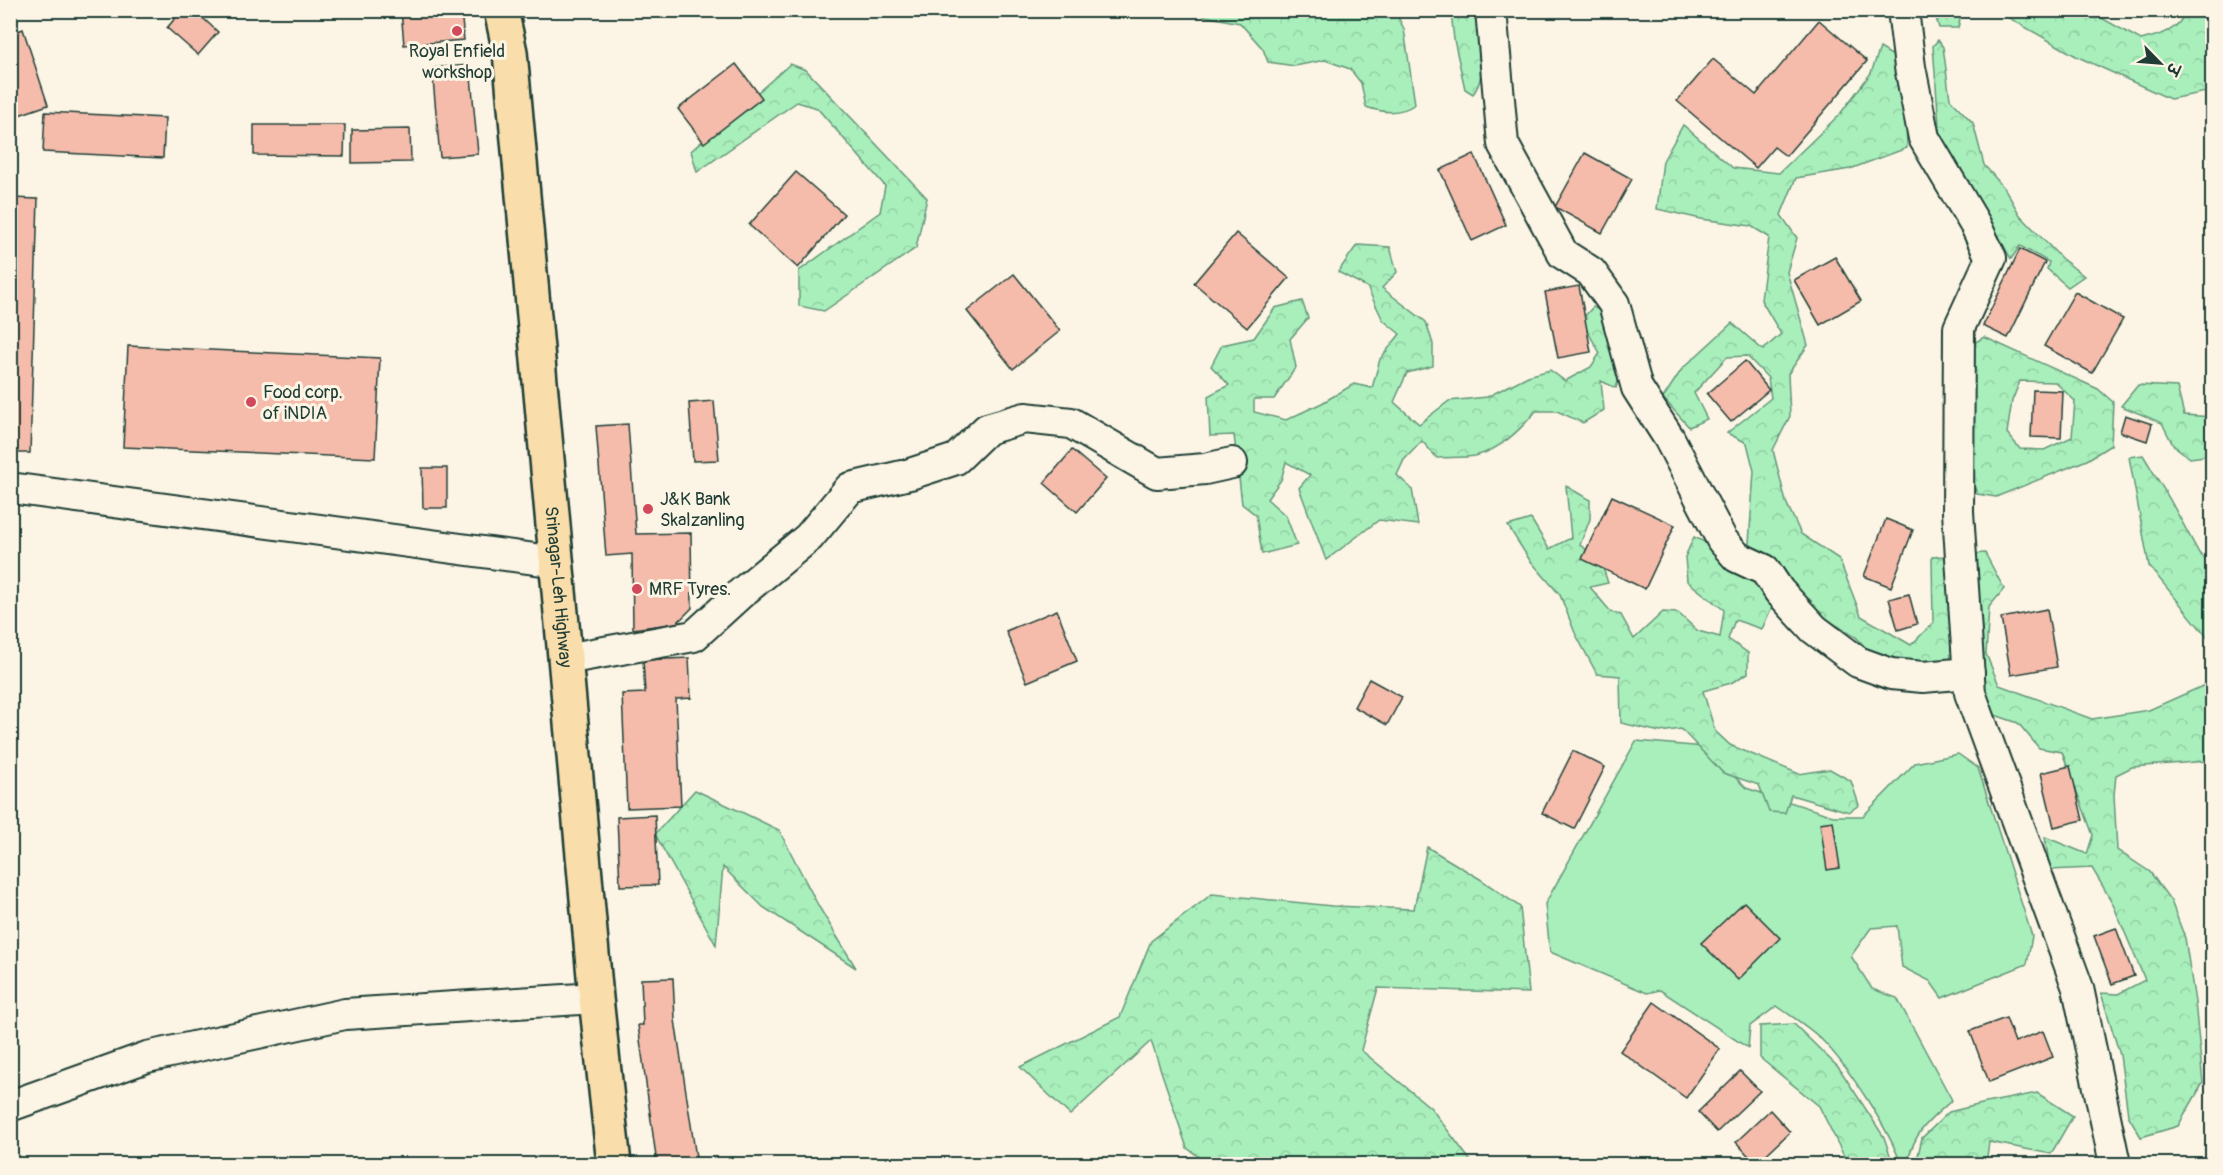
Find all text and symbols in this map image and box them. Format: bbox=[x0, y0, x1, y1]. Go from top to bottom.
marker: Royal Enfield workshop bbox=[450, 24, 464, 38]
north arrow bbox=[2130, 33, 2190, 93]
place label: Royal Enfield workshop bbox=[409, 40, 505, 84]
text: उ bbox=[2161, 58, 2185, 79]
place label: Food corp. of iNDIA bbox=[263, 381, 343, 425]
marker: Food corp. of iNDIA bbox=[244, 395, 258, 409]
place label: J&K Bank Skalzanling bbox=[660, 488, 745, 532]
marker: J&K Bank Skalzanling bbox=[641, 502, 655, 516]
street label: Srinagar-Leh Highway bbox=[539, 505, 577, 669]
place label: MRF Tyres. bbox=[649, 578, 731, 601]
marker: MRF Tyres. bbox=[630, 582, 644, 596]

